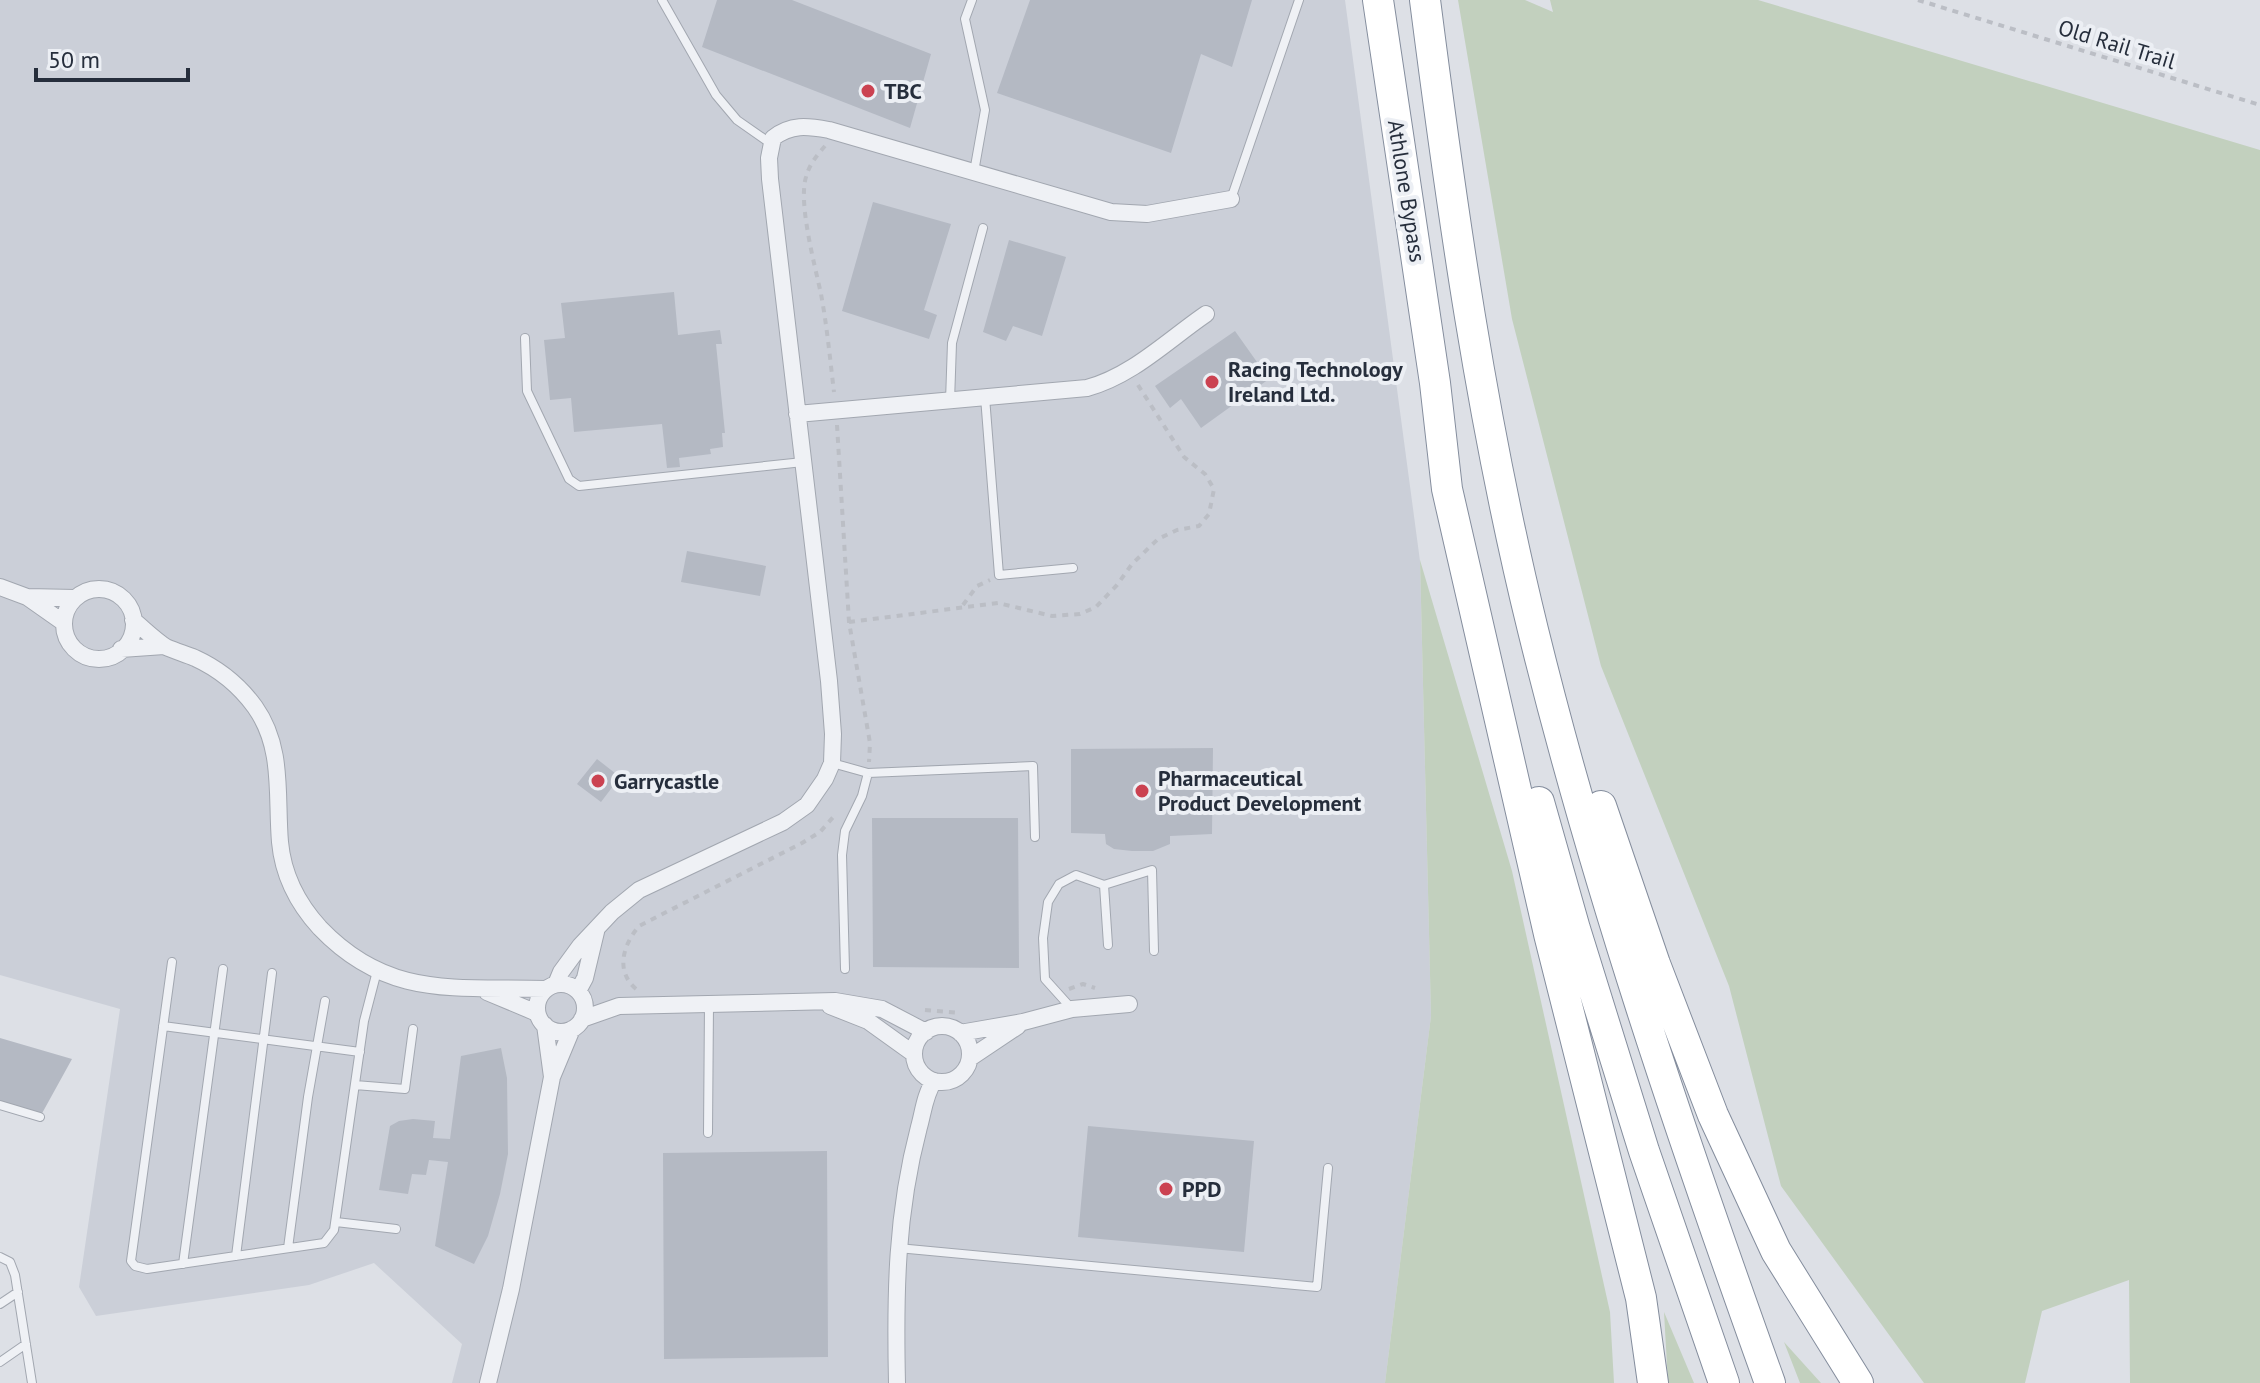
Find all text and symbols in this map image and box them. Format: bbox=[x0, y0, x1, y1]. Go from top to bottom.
street label: Old Rail Trail bbox=[2055, 13, 2180, 75]
scale bar bbox=[36, 32, 188, 82]
text: 50 m bbox=[48, 44, 100, 75]
place label: TBC bbox=[884, 77, 922, 105]
marker: TBC bbox=[859, 82, 877, 100]
street label: Athlone Bypass bbox=[1382, 118, 1432, 264]
place label: Racing Technology Ireland Ltd. bbox=[1228, 355, 1403, 408]
marker: Racing Technology Ireland Ltd. bbox=[1203, 373, 1221, 391]
place label: Pharmaceutical Product Development bbox=[1158, 764, 1362, 817]
place label: Garrycastle bbox=[614, 767, 719, 795]
marker: Garrycastle bbox=[589, 772, 607, 790]
marker: Pharmaceutical Product Development bbox=[1133, 782, 1151, 800]
place label: PPD bbox=[1182, 1175, 1221, 1203]
marker: PPD bbox=[1157, 1180, 1175, 1198]

